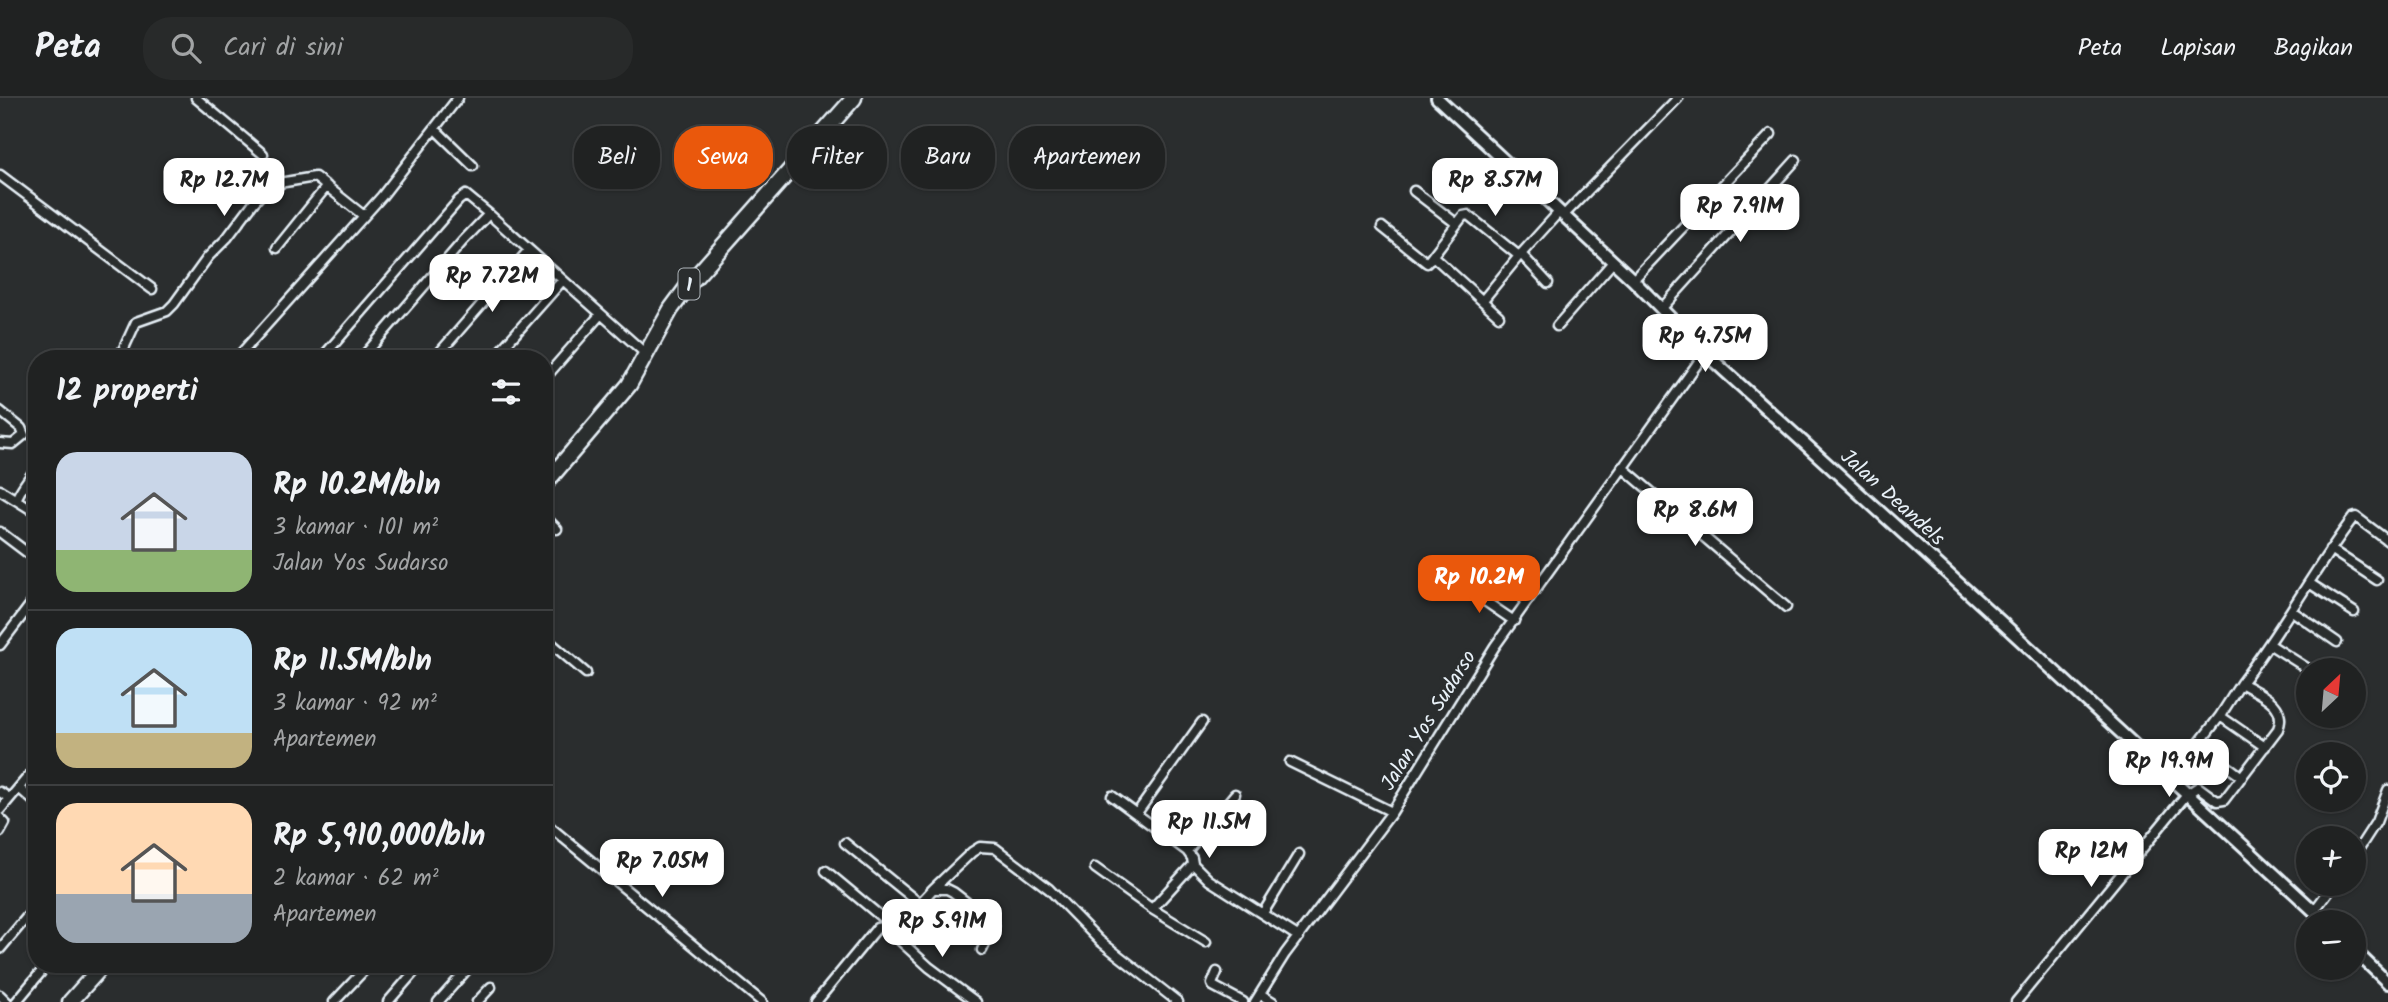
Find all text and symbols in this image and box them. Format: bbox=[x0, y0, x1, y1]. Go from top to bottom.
search box bbox=[143, 17, 633, 80]
text: Peta bbox=[35, 22, 101, 75]
text: Cari di sini bbox=[223, 27, 343, 69]
icon: search bbox=[167, 29, 205, 67]
text: Peta bbox=[2078, 29, 2122, 68]
text: Lapisan bbox=[2160, 29, 2236, 68]
text: Bagikan bbox=[2274, 29, 2353, 68]
chip: Beli bbox=[574, 126, 660, 189]
chip: Sewa bbox=[674, 126, 773, 189]
chip: Filter bbox=[787, 126, 887, 189]
chip: Baru bbox=[901, 126, 995, 189]
chip: Apartemen bbox=[1009, 126, 1165, 189]
pin: Rp 12.7M bbox=[152, 158, 296, 218]
pin: Rp 8.57M bbox=[1423, 158, 1567, 218]
text: Rp 12.7M bbox=[179, 163, 269, 199]
text: Rp 8.57M bbox=[1448, 163, 1542, 199]
pin: Rp 7.91M bbox=[1668, 184, 1812, 244]
text: Rp 7.91M bbox=[1696, 189, 1784, 225]
pin: Rp 7.72M bbox=[420, 254, 564, 314]
text: Rp 7.72M bbox=[445, 259, 539, 295]
road number: 1 bbox=[678, 268, 700, 300]
pin: Rp 4.75M bbox=[1633, 314, 1777, 374]
text: Rp 4.75M bbox=[1659, 319, 1751, 355]
text: 12 properti bbox=[56, 368, 198, 416]
icon: filters bbox=[487, 373, 525, 411]
street label: Jalan Deandels bbox=[1832, 442, 1952, 555]
text: Rp 10.2M/bln bbox=[273, 462, 441, 510]
icon: home bbox=[112, 480, 196, 564]
pin: Rp 8.6M bbox=[1630, 489, 1760, 548]
text: Rp 8.6M bbox=[1653, 493, 1737, 529]
text: 3 kamar · 101 m² bbox=[273, 510, 438, 546]
text: Jalan Yos Sudarso bbox=[273, 546, 449, 582]
pin: Rp 10.2M bbox=[1407, 556, 1551, 615]
text: Rp 10.2M bbox=[1434, 560, 1524, 596]
text: Rp 11.5M/bln bbox=[273, 638, 432, 686]
street label: Jalan Yos Sudarso bbox=[1373, 644, 1486, 797]
icon: home bbox=[112, 656, 196, 740]
north arrow bbox=[2296, 658, 2366, 728]
map controls bbox=[2296, 658, 2366, 980]
text: 3 kamar · 92 m² bbox=[273, 686, 437, 722]
text: Apartemen bbox=[273, 722, 377, 758]
pin: Rp 19.9M bbox=[2097, 740, 2241, 799]
button: locate bbox=[2296, 742, 2366, 812]
text: Rp 19.9M bbox=[2125, 744, 2213, 780]
pin: Rp 11.5M bbox=[1137, 800, 1281, 860]
text: Rp 11.5M bbox=[1167, 805, 1251, 841]
text: Rp 5,910,000/bln bbox=[273, 813, 486, 861]
button: + bbox=[2296, 826, 2366, 896]
pin: Rp 12M bbox=[2034, 830, 2148, 889]
icon: home bbox=[112, 831, 196, 915]
text: Rp 12M bbox=[2055, 834, 2127, 870]
pin: Rp 7.05M bbox=[590, 840, 734, 899]
text: Rp 7.05M bbox=[616, 844, 708, 880]
text: 2 kamar · 62 m² bbox=[273, 861, 439, 897]
text: Apartemen bbox=[273, 897, 377, 933]
pin: Rp 5.91M bbox=[870, 900, 1014, 959]
text: Rp 5.91M bbox=[898, 904, 986, 940]
button: − bbox=[2296, 910, 2366, 980]

